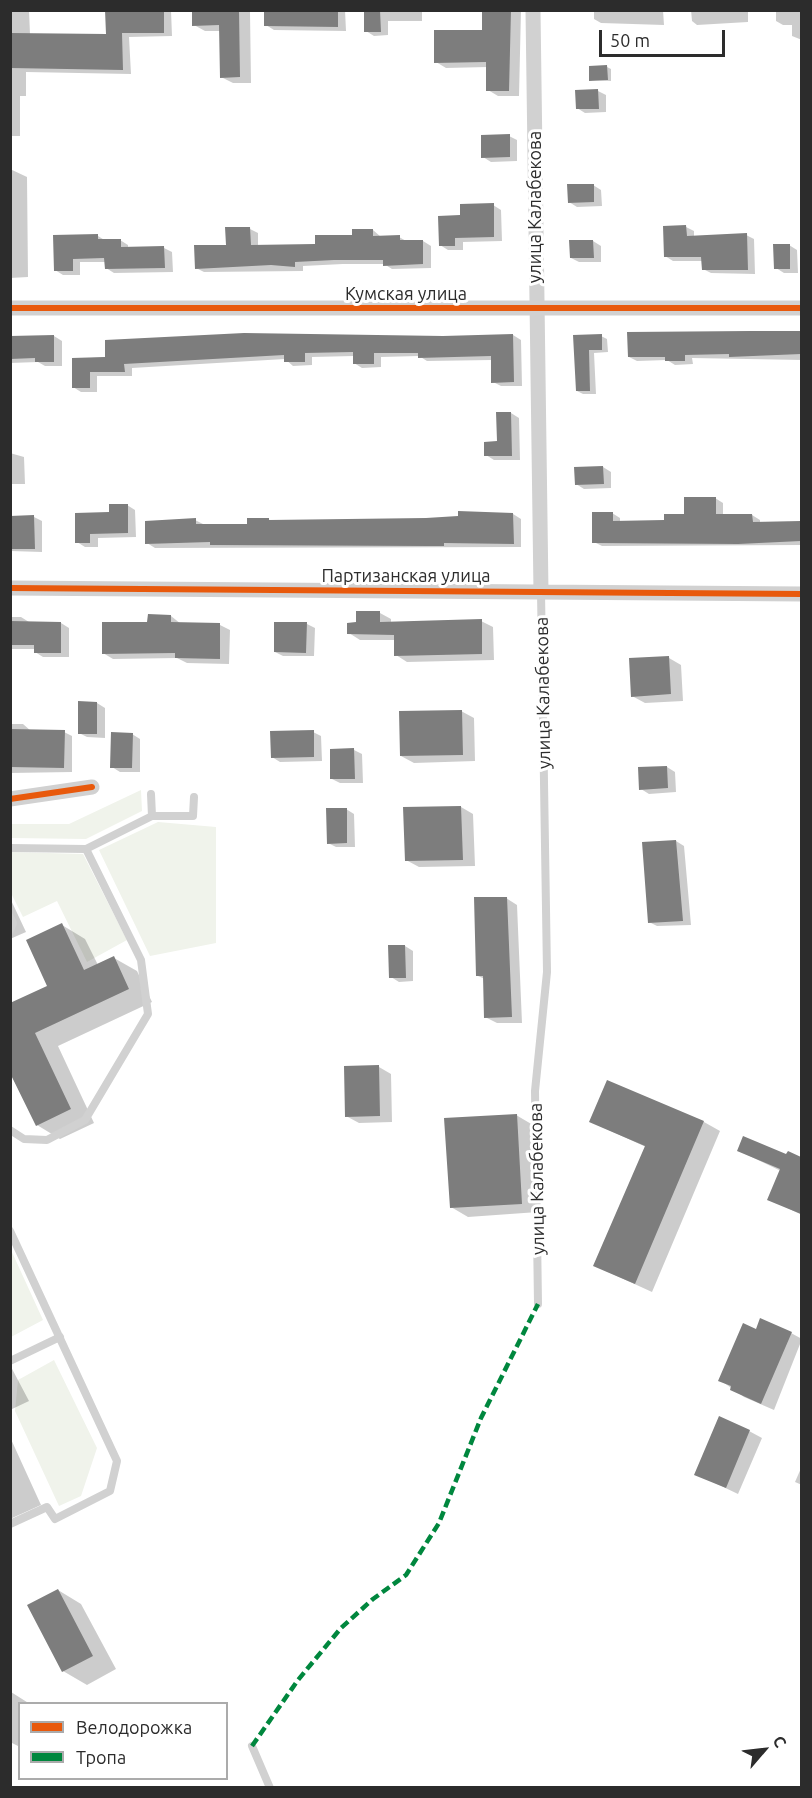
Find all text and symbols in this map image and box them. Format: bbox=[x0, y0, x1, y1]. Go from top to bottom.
scale bar bbox=[602, 18, 728, 56]
text: 50 m bbox=[610, 30, 650, 50]
street label: улица Калабекова bbox=[524, 131, 546, 283]
street label: Кумская улица bbox=[345, 283, 467, 305]
street label: Партизанская улица bbox=[321, 565, 491, 587]
street label: улица Калабекова bbox=[531, 617, 555, 769]
street label: улица Калабекова bbox=[525, 1103, 549, 1255]
legend bbox=[18, 1702, 228, 1780]
text: Велодорожка bbox=[76, 1717, 192, 1737]
north arrow bbox=[734, 1720, 794, 1780]
text: С bbox=[770, 1733, 790, 1750]
text: Тропа bbox=[76, 1747, 126, 1767]

